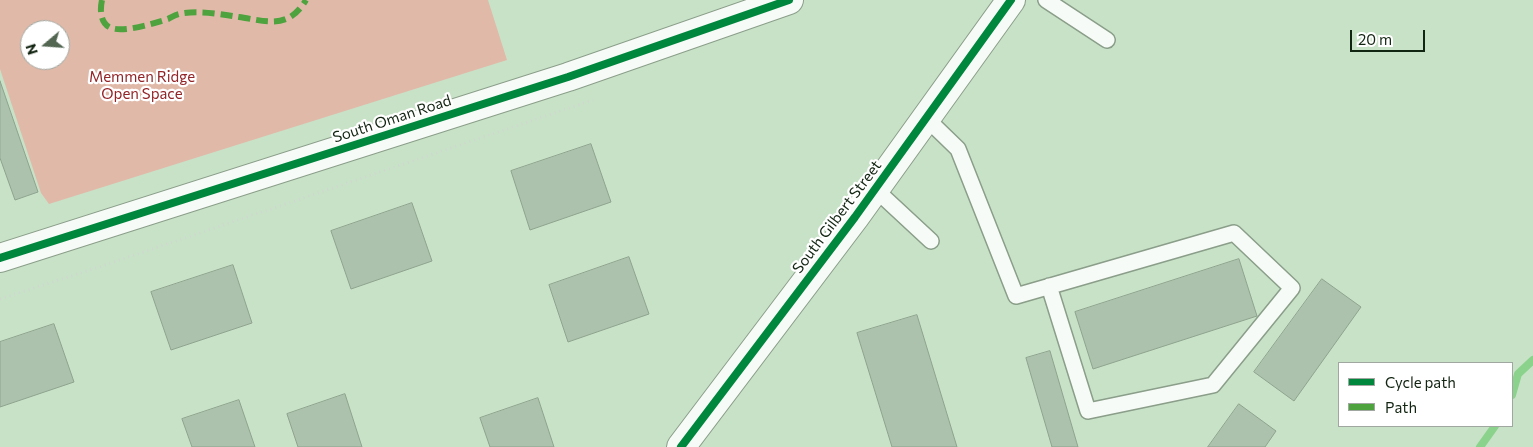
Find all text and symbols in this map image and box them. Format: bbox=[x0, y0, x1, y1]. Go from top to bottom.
north arrow bbox=[20, 20, 70, 70]
scale bar bbox=[1353, 20, 1428, 52]
text: 20 m bbox=[1358, 30, 1392, 48]
text: N bbox=[22, 42, 41, 57]
park label: Memmen Ridge Open Space bbox=[89, 68, 195, 103]
street label: South Oman Road bbox=[331, 91, 453, 147]
street label: South Gilbert Street bbox=[789, 157, 885, 277]
legend bbox=[1338, 362, 1513, 427]
text: Cycle path bbox=[1385, 373, 1456, 391]
text: Path bbox=[1385, 398, 1417, 416]

